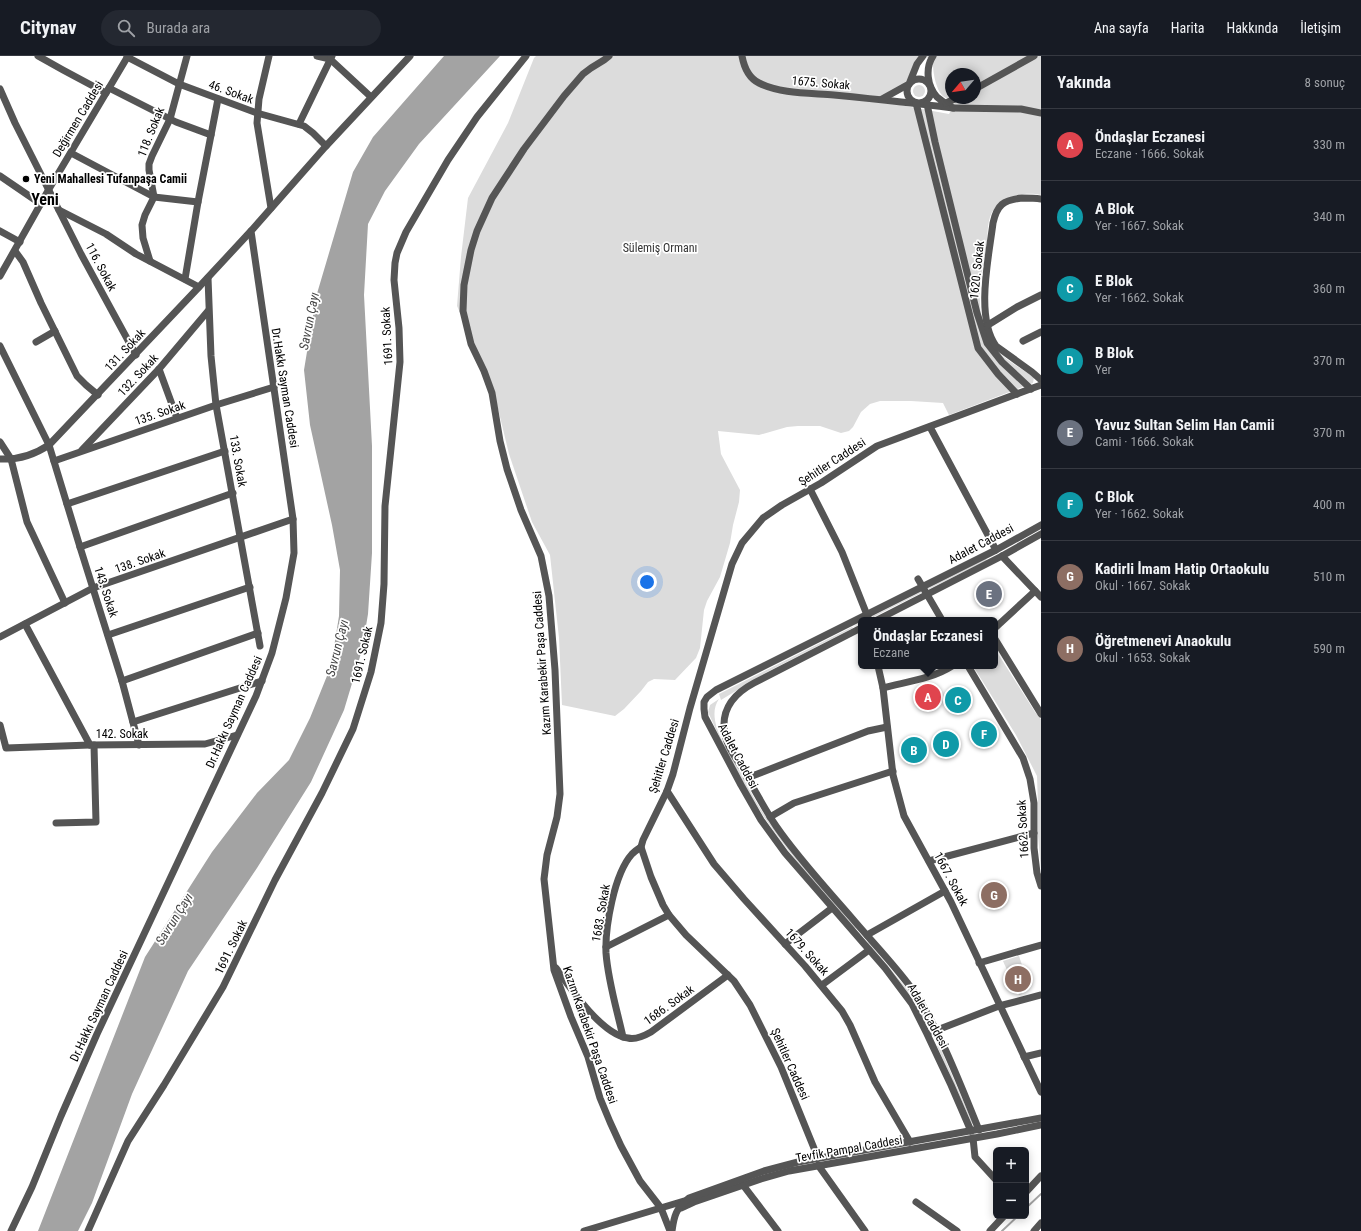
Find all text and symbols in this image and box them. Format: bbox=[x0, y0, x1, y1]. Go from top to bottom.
search box bbox=[101, 10, 381, 46]
text: Citynav bbox=[20, 16, 77, 39]
icon: search bbox=[115, 17, 137, 39]
text: Burada ara bbox=[147, 19, 210, 37]
text: Ana sayfa bbox=[1094, 20, 1149, 36]
text: Harita bbox=[1171, 20, 1204, 36]
text: Hakkında bbox=[1226, 20, 1278, 36]
text: İletişim bbox=[1300, 20, 1341, 36]
north arrow bbox=[945, 68, 981, 104]
text: Yakında bbox=[1057, 72, 1111, 92]
street label: 1675. Sokak bbox=[791, 73, 851, 93]
text: 8 sonuç bbox=[1305, 75, 1345, 90]
street label: 46. Sokak bbox=[207, 77, 256, 107]
street label: Değirmen Caddesi bbox=[50, 78, 106, 160]
street label: 118. Sokak bbox=[135, 104, 168, 159]
text: Öndaşlar Eczanesi bbox=[1095, 128, 1205, 146]
text: A bbox=[1066, 137, 1074, 152]
text: 330 m bbox=[1313, 137, 1345, 152]
text: Eczane · 1666. Sokak bbox=[1095, 146, 1204, 161]
place label: Yeni Mahallesi Tufanpaşa Camii bbox=[34, 172, 187, 186]
marker: Yeni Mahallesi Tufanpaşa Camii bbox=[21, 174, 31, 184]
district label: Yeni bbox=[31, 190, 59, 209]
text: A Blok bbox=[1095, 200, 1134, 218]
text: B bbox=[1066, 209, 1074, 224]
text: 340 m bbox=[1313, 209, 1345, 224]
text: Yer · 1667. Sokak bbox=[1095, 218, 1184, 233]
street label: 1620. Sokak bbox=[967, 240, 987, 300]
street label: 116. Sokak bbox=[82, 241, 120, 294]
park label: Sülemiş Ormanı bbox=[623, 241, 697, 255]
text: E Blok bbox=[1095, 272, 1133, 290]
text: C bbox=[1066, 281, 1074, 296]
text: 360 m bbox=[1313, 281, 1345, 296]
text: Yer · 1662. Sokak bbox=[1095, 290, 1184, 305]
water label: Savrun Çayı bbox=[296, 291, 322, 351]
street label: 1691. Sokak bbox=[378, 306, 396, 366]
street label: 131. Sokak bbox=[102, 326, 148, 374]
street label: Dr.Hakkı Sayman Caddesi bbox=[269, 327, 301, 449]
text: B Blok bbox=[1095, 344, 1134, 362]
street label: 132. Sokak bbox=[115, 351, 161, 399]
text: D bbox=[1066, 353, 1074, 368]
text: 370 m bbox=[1313, 353, 1345, 368]
text: Yer bbox=[1095, 362, 1111, 377]
street label: 135. Sokak bbox=[133, 398, 188, 428]
text: Yavuz Sultan Selim Han Camii bbox=[1095, 416, 1275, 434]
text: E bbox=[1067, 425, 1073, 440]
text: 370 m bbox=[1313, 425, 1345, 440]
street label: 133. Sokak bbox=[227, 434, 250, 489]
text: Cami · 1666. Sokak bbox=[1095, 434, 1194, 449]
street label: Şehitler Caddesi bbox=[796, 435, 868, 489]
text: C Blok bbox=[1095, 488, 1134, 506]
text: F bbox=[1067, 497, 1073, 512]
text: 400 m bbox=[1313, 497, 1345, 512]
text: Yer · 1662. Sokak bbox=[1095, 506, 1184, 521]
street label: Adalet Caddesi bbox=[946, 521, 1016, 567]
street label: 138. Sokak bbox=[113, 546, 168, 576]
text: Kadirli İmam Hatip Ortaokulu bbox=[1095, 560, 1269, 578]
street label: 143. Sokak bbox=[91, 565, 121, 620]
text: G bbox=[1066, 569, 1074, 584]
text: 510 m bbox=[1313, 569, 1345, 584]
your location bbox=[637, 572, 657, 592]
text: Okul · 1667. Sokak bbox=[1095, 578, 1190, 593]
pin: E bbox=[976, 579, 1002, 609]
street label: Kazım Karabekir Paşa Caddesi bbox=[530, 591, 554, 735]
popup bbox=[858, 617, 998, 669]
water label: Savrun Çayı bbox=[323, 618, 351, 678]
street label: 1691. Sokak bbox=[349, 624, 376, 685]
text: Öndaşlar Eczanesi bbox=[873, 627, 983, 645]
text: Öğretmenevi Anaokulu bbox=[1095, 632, 1231, 650]
text: H bbox=[1066, 641, 1074, 656]
text: 590 m bbox=[1313, 641, 1345, 656]
text: Eczane bbox=[873, 645, 910, 660]
text: Okul · 1653. Sokak bbox=[1095, 650, 1190, 665]
street label: Dr.Hakkı Sayman Caddesi bbox=[203, 654, 265, 770]
pin: A bbox=[915, 682, 941, 712]
pin: C bbox=[945, 685, 971, 715]
street label: Şehitler Caddesi bbox=[646, 717, 682, 795]
pin: F bbox=[971, 719, 997, 749]
street label: Adalet Caddesi bbox=[715, 721, 761, 791]
street label: 142. Sokak bbox=[96, 727, 149, 741]
pin: D bbox=[933, 729, 959, 759]
pin: B bbox=[901, 735, 927, 765]
street label: 1662. Sokak bbox=[1014, 799, 1032, 859]
street label: 1667. Sokak bbox=[931, 850, 971, 909]
pin: G bbox=[981, 880, 1007, 910]
street label: 1683. Sokak bbox=[589, 882, 613, 943]
water label: Savrun Çayı bbox=[152, 890, 196, 948]
street label: 1691. Sokak bbox=[212, 917, 250, 976]
street label: 1679. Sokak bbox=[782, 926, 832, 979]
street label: Dr.Hakkı Sayman Caddesi bbox=[67, 948, 131, 1064]
street label: Kazım Karabekir Paşa Caddesi bbox=[560, 964, 620, 1106]
pin: H bbox=[1005, 964, 1031, 994]
street label: Adalet Caddesi bbox=[905, 981, 951, 1051]
street label: 1686. Sokak bbox=[641, 982, 697, 1028]
street label: Şehitler Caddesi bbox=[768, 1026, 812, 1102]
street label: Tevfik Pampal Caddesi bbox=[795, 1133, 903, 1165]
map controls bbox=[993, 1147, 1029, 1219]
button: + bbox=[993, 1147, 1029, 1183]
button: − bbox=[993, 1183, 1029, 1219]

